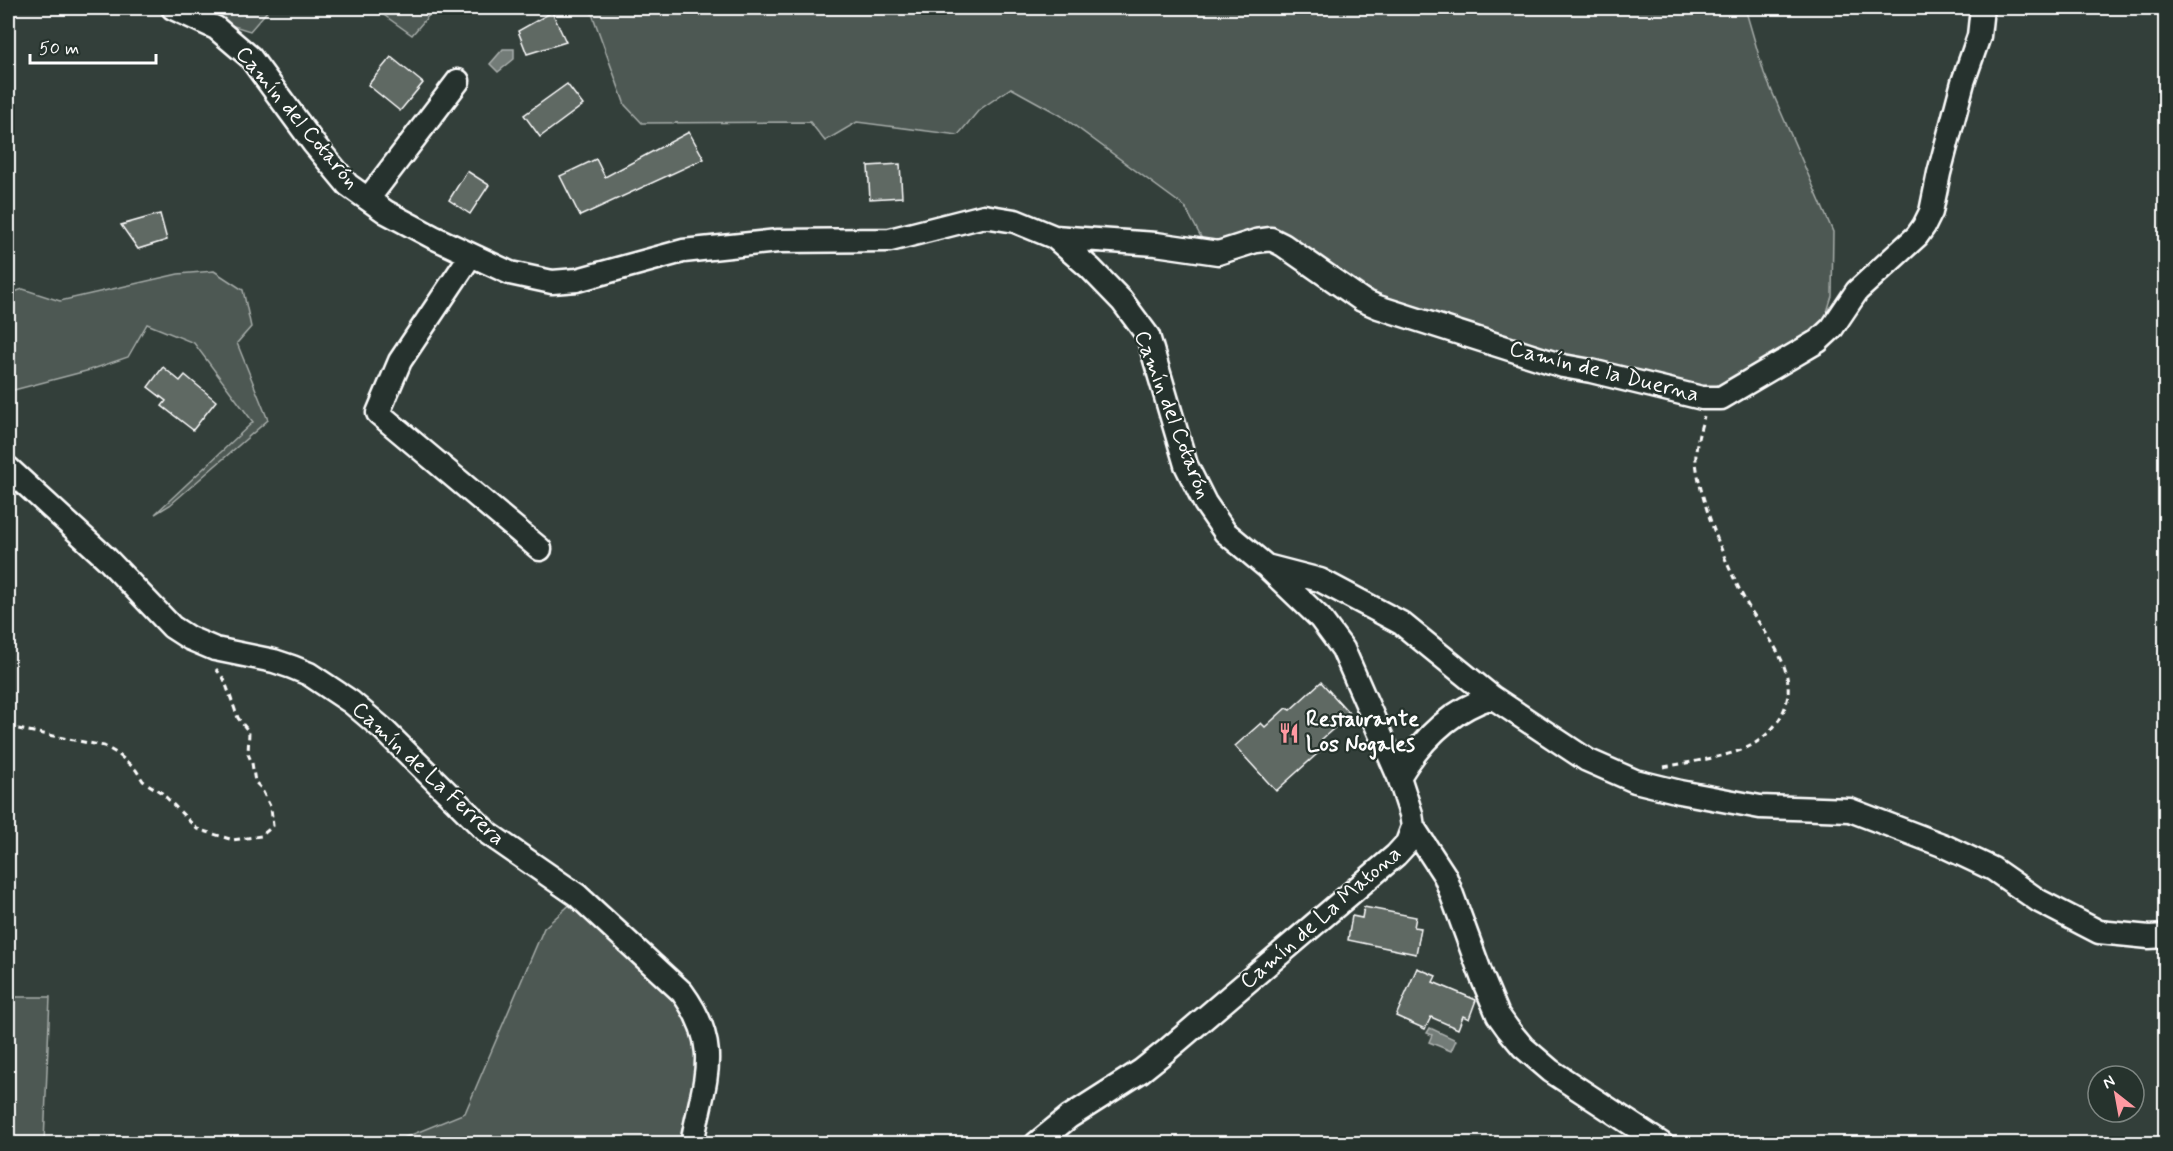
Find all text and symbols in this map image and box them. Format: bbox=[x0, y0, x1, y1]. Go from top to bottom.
scale bar bbox=[30, 27, 156, 65]
text: 50 m bbox=[39, 37, 79, 61]
street label: Camín del Cotarón bbox=[229, 41, 365, 195]
street label: Camín del Cotarón bbox=[1127, 327, 1217, 503]
street label: Camín de la Duerna bbox=[1506, 335, 1702, 409]
street label: Camín de La Ferrera bbox=[346, 696, 510, 852]
place label: Restaurante Los Nogales bbox=[1306, 706, 1419, 760]
restaurant icon: Restaurante Los Nogales bbox=[1277, 721, 1301, 745]
street label: Camín de La Matona bbox=[1234, 840, 1408, 996]
north arrow bbox=[2086, 1064, 2146, 1124]
text: N bbox=[2099, 1071, 2119, 1094]

